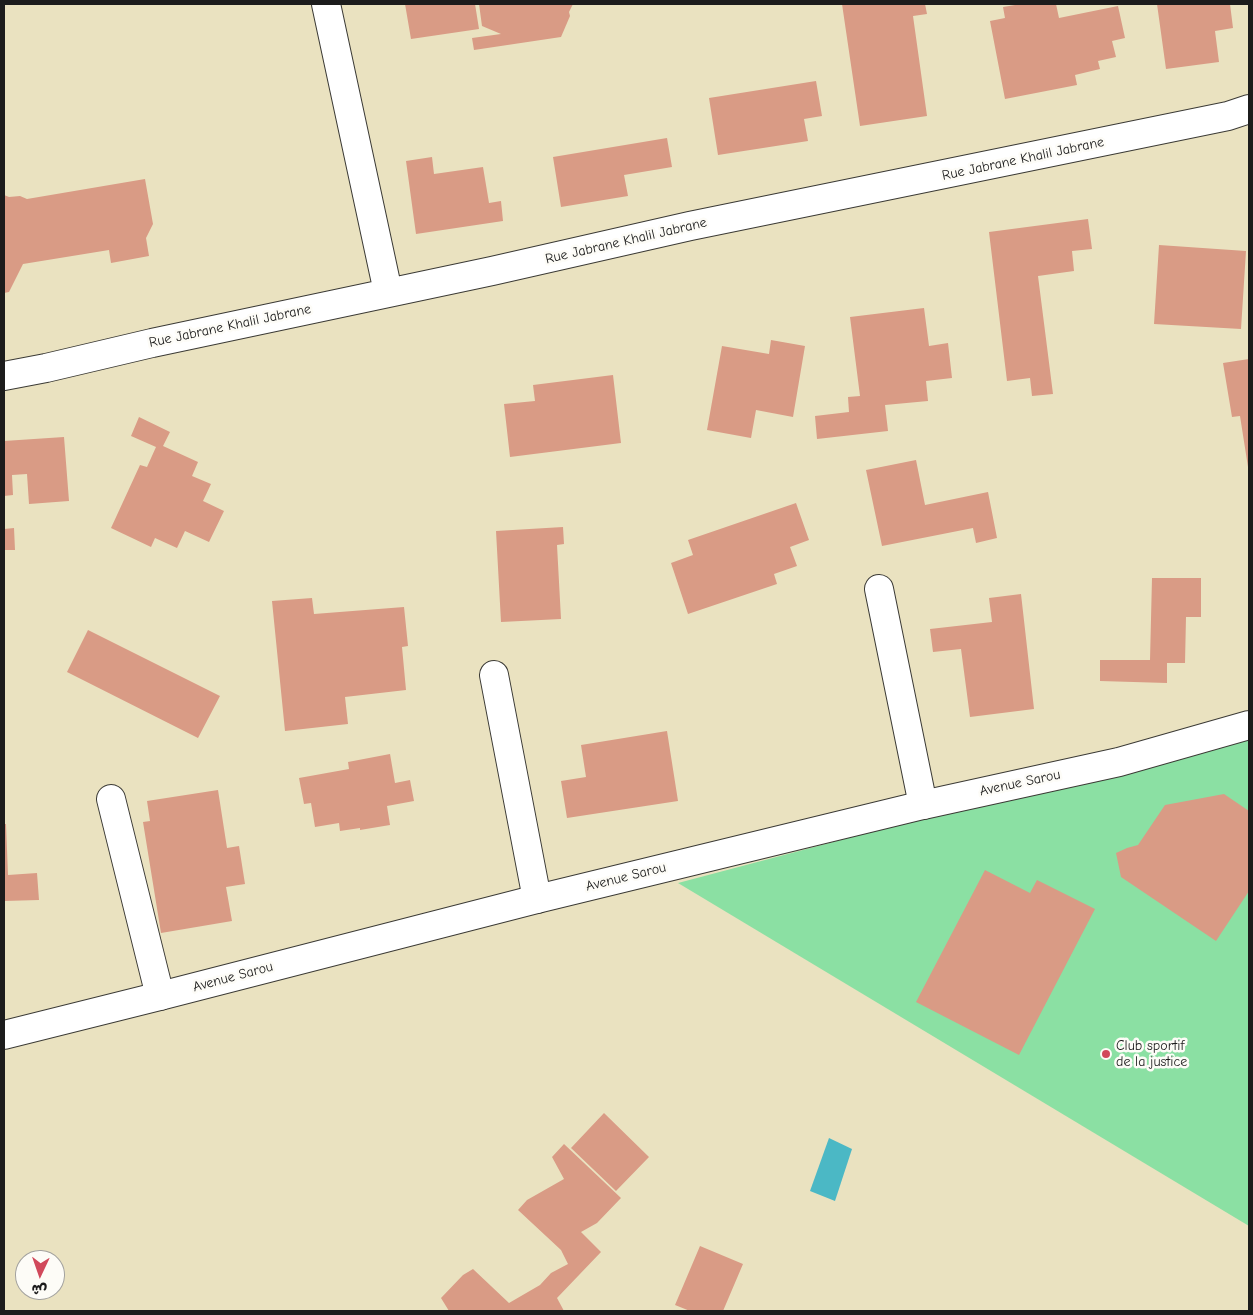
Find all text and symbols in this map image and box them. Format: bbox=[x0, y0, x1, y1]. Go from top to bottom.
street label: Rue Jabrane Khalil Jabrane bbox=[940, 134, 1106, 184]
street label: Rue Jabrane Khalil Jabrane bbox=[544, 214, 708, 268]
street label: Rue Jabrane Khalil Jabrane bbox=[147, 301, 313, 351]
street label: Avenue Sarou bbox=[978, 766, 1062, 800]
street label: Avenue Sarou bbox=[584, 859, 668, 895]
street label: Avenue Sarou bbox=[191, 958, 275, 996]
place label: Club sportif de la justice bbox=[1116, 1038, 1187, 1070]
marker: Club sportif de la justice bbox=[1100, 1048, 1112, 1060]
north arrow bbox=[15, 1250, 65, 1300]
text: ش bbox=[31, 1281, 47, 1298]

